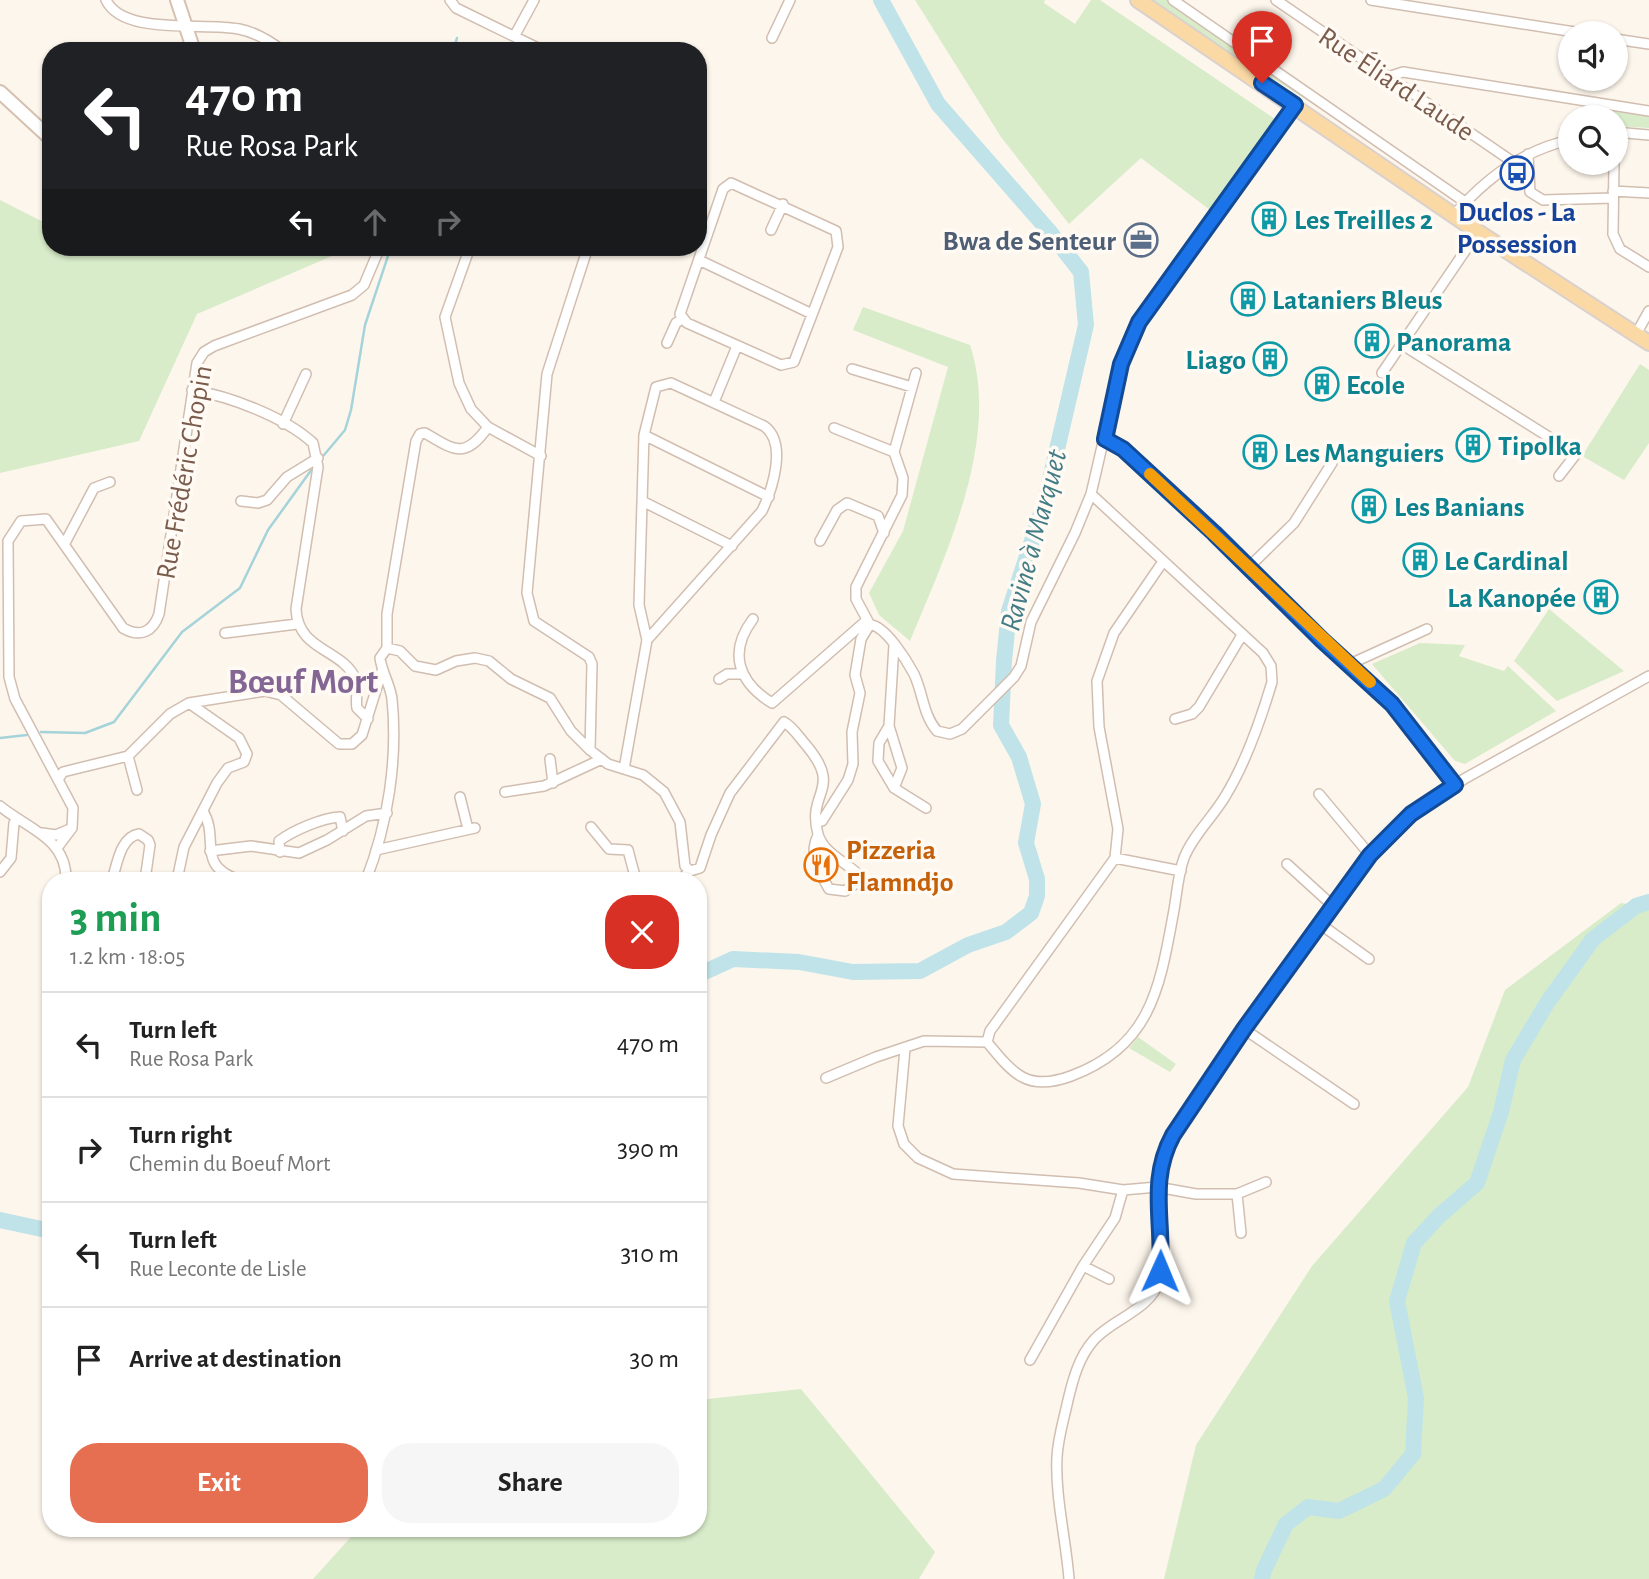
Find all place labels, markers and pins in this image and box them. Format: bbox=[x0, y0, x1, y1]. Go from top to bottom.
pin bbox=[1232, 11, 1292, 83]
bus stop icon: Duclos - La Possession bbox=[1498, 154, 1536, 192]
place label: Duclos - La Possession bbox=[1457, 199, 1577, 259]
building icon: Les Treilles 2 bbox=[1250, 200, 1288, 238]
place label: Les Treilles 2 bbox=[1294, 207, 1433, 235]
office icon: Bwa de Senteur bbox=[1122, 221, 1160, 259]
place label: Bwa de Senteur bbox=[943, 228, 1116, 256]
building icon: Lataniers Bleus bbox=[1229, 280, 1267, 318]
place label: Lataniers Bleus bbox=[1272, 287, 1443, 315]
building icon: Panorama bbox=[1353, 322, 1391, 360]
place label: Panorama bbox=[1396, 329, 1511, 357]
building icon: Liago bbox=[1251, 340, 1289, 378]
place label: Liago bbox=[1185, 347, 1246, 375]
building icon: Ecole bbox=[1303, 365, 1341, 403]
place label: Ecole bbox=[1346, 372, 1405, 400]
building icon: Tipolka bbox=[1454, 426, 1492, 464]
building icon: Les Manguiers bbox=[1241, 433, 1279, 471]
place label: Tipolka bbox=[1498, 433, 1582, 461]
place label: Les Manguiers bbox=[1284, 440, 1444, 468]
building icon: Les Banians bbox=[1350, 487, 1388, 525]
place label: Les Banians bbox=[1394, 494, 1525, 522]
building icon: Le Cardinal bbox=[1401, 541, 1439, 579]
place label: Le Cardinal bbox=[1444, 548, 1569, 576]
building icon: La Kanopée bbox=[1582, 578, 1620, 616]
place label: La Kanopée bbox=[1447, 585, 1576, 613]
place label: Pizzeria Flamndjo bbox=[846, 837, 953, 897]
restaurant icon: Pizzeria Flamndjo bbox=[802, 846, 840, 884]

